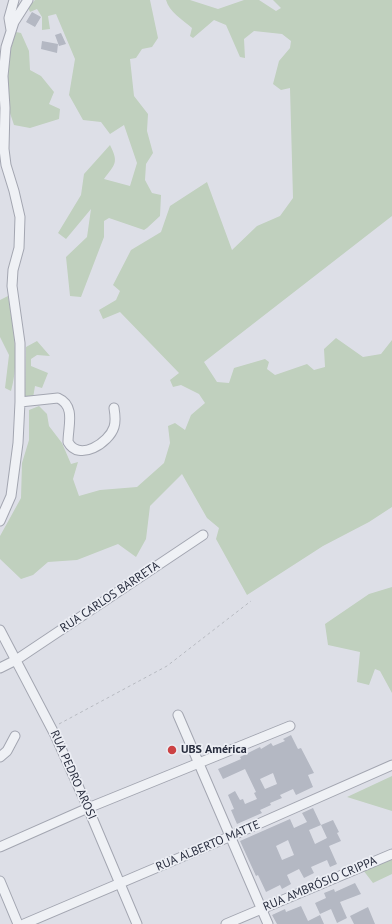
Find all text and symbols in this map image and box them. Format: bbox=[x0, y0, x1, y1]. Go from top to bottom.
street label: RUA CARLOS BARRETA bbox=[58, 558, 162, 636]
street label: RUA PEDRO AROSI bbox=[47, 728, 99, 822]
place label: UBS América bbox=[181, 743, 247, 757]
marker: UBS América bbox=[166, 744, 178, 756]
street label: RUA ALBERTO MATTE bbox=[154, 818, 262, 874]
street label: RUA AMBRÓSIO CRIPPA bbox=[261, 854, 379, 914]

